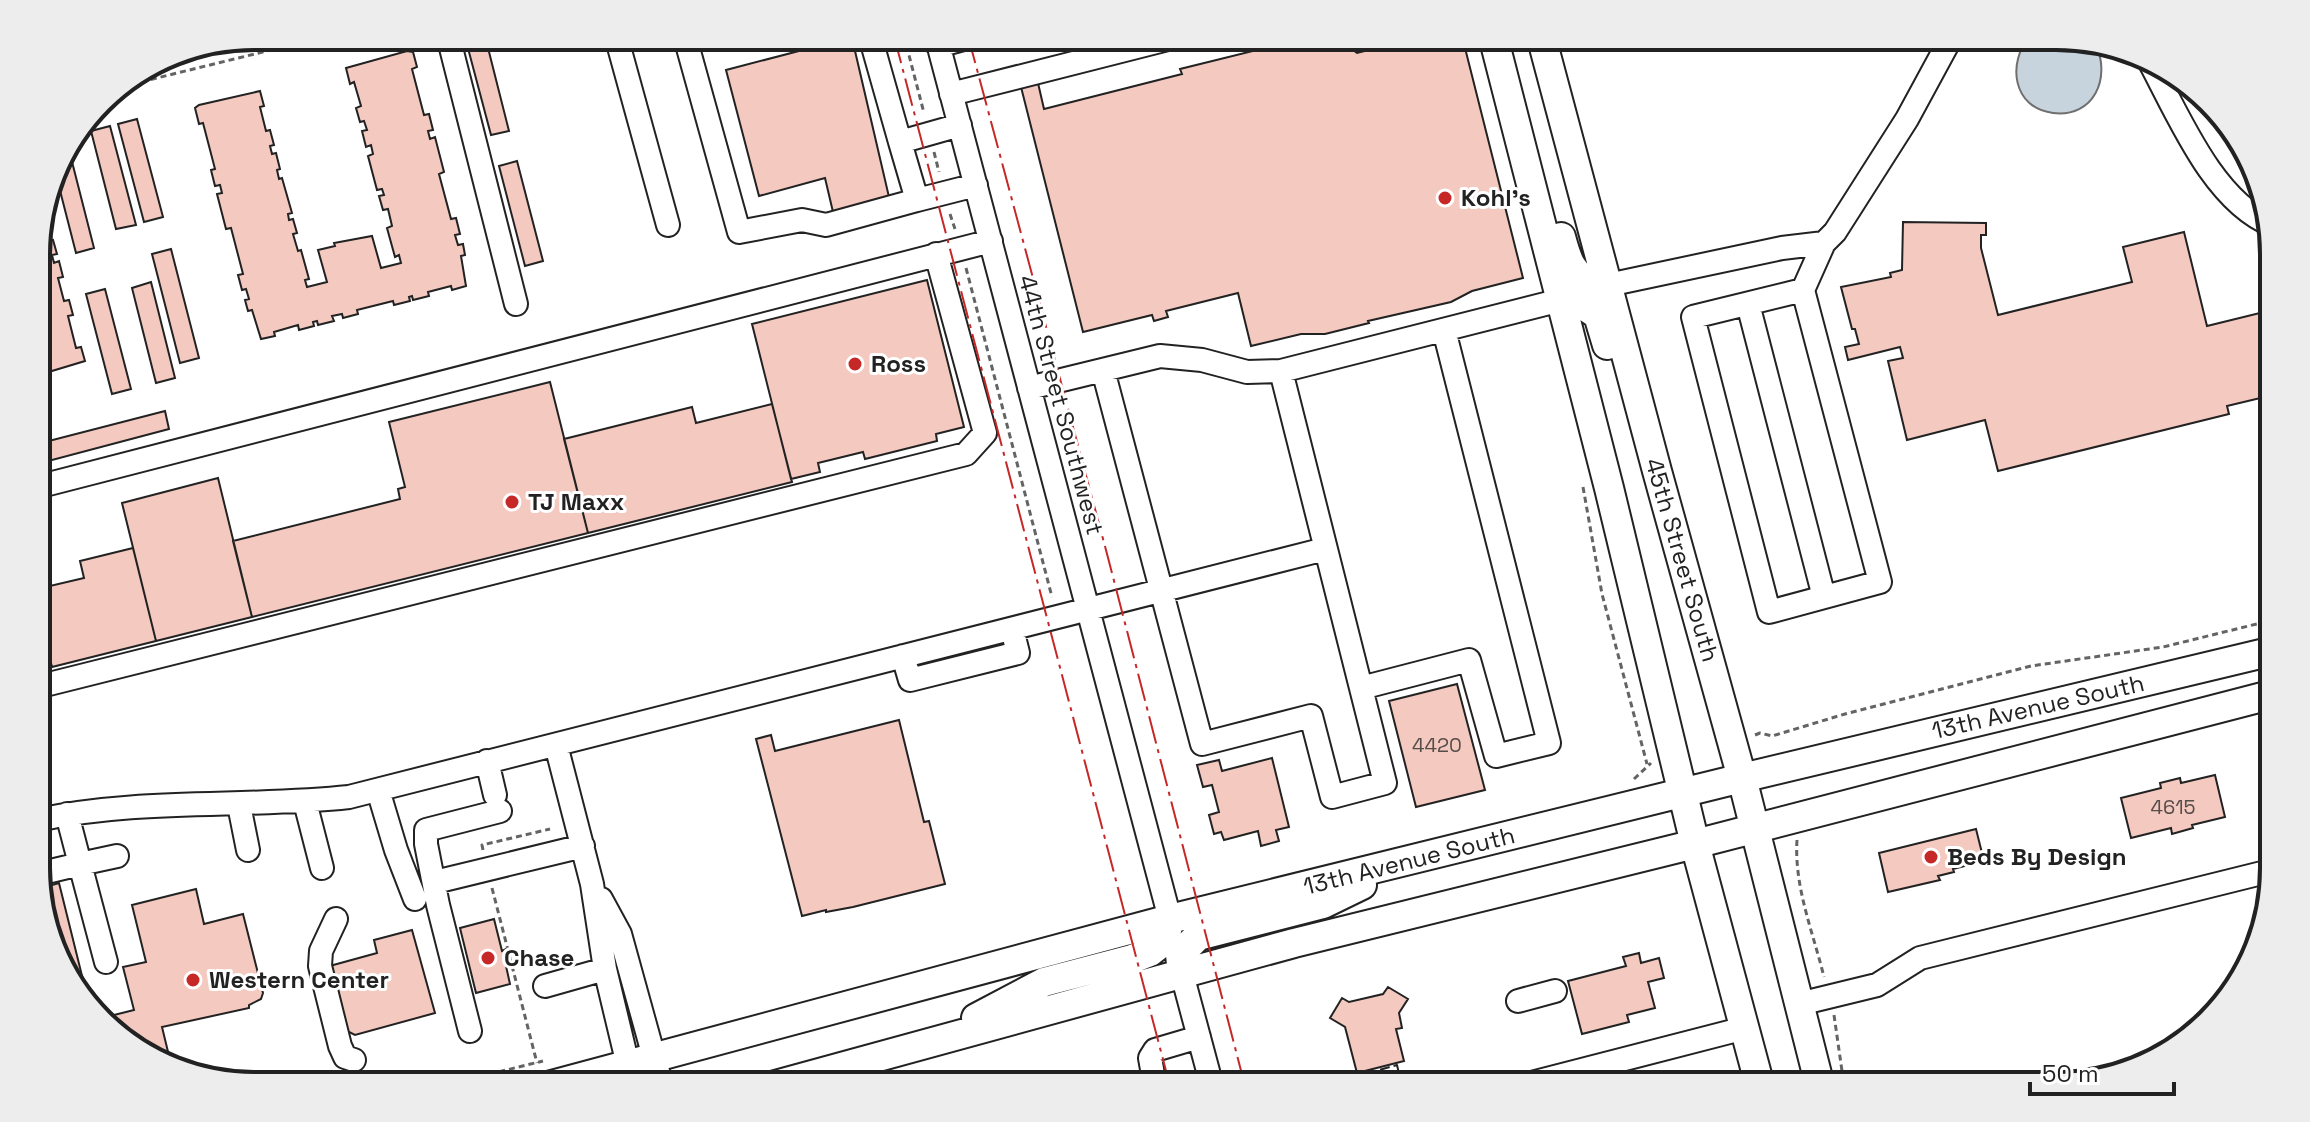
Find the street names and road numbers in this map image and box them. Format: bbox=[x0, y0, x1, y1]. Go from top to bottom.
street label: 44th Street Southwest bbox=[1012, 271, 1111, 538]
street label: 45th Street South bbox=[1639, 454, 1726, 665]
street label: 13th Avenue South bbox=[1929, 667, 2147, 746]
street label: 13th Avenue South bbox=[1300, 819, 1518, 902]

